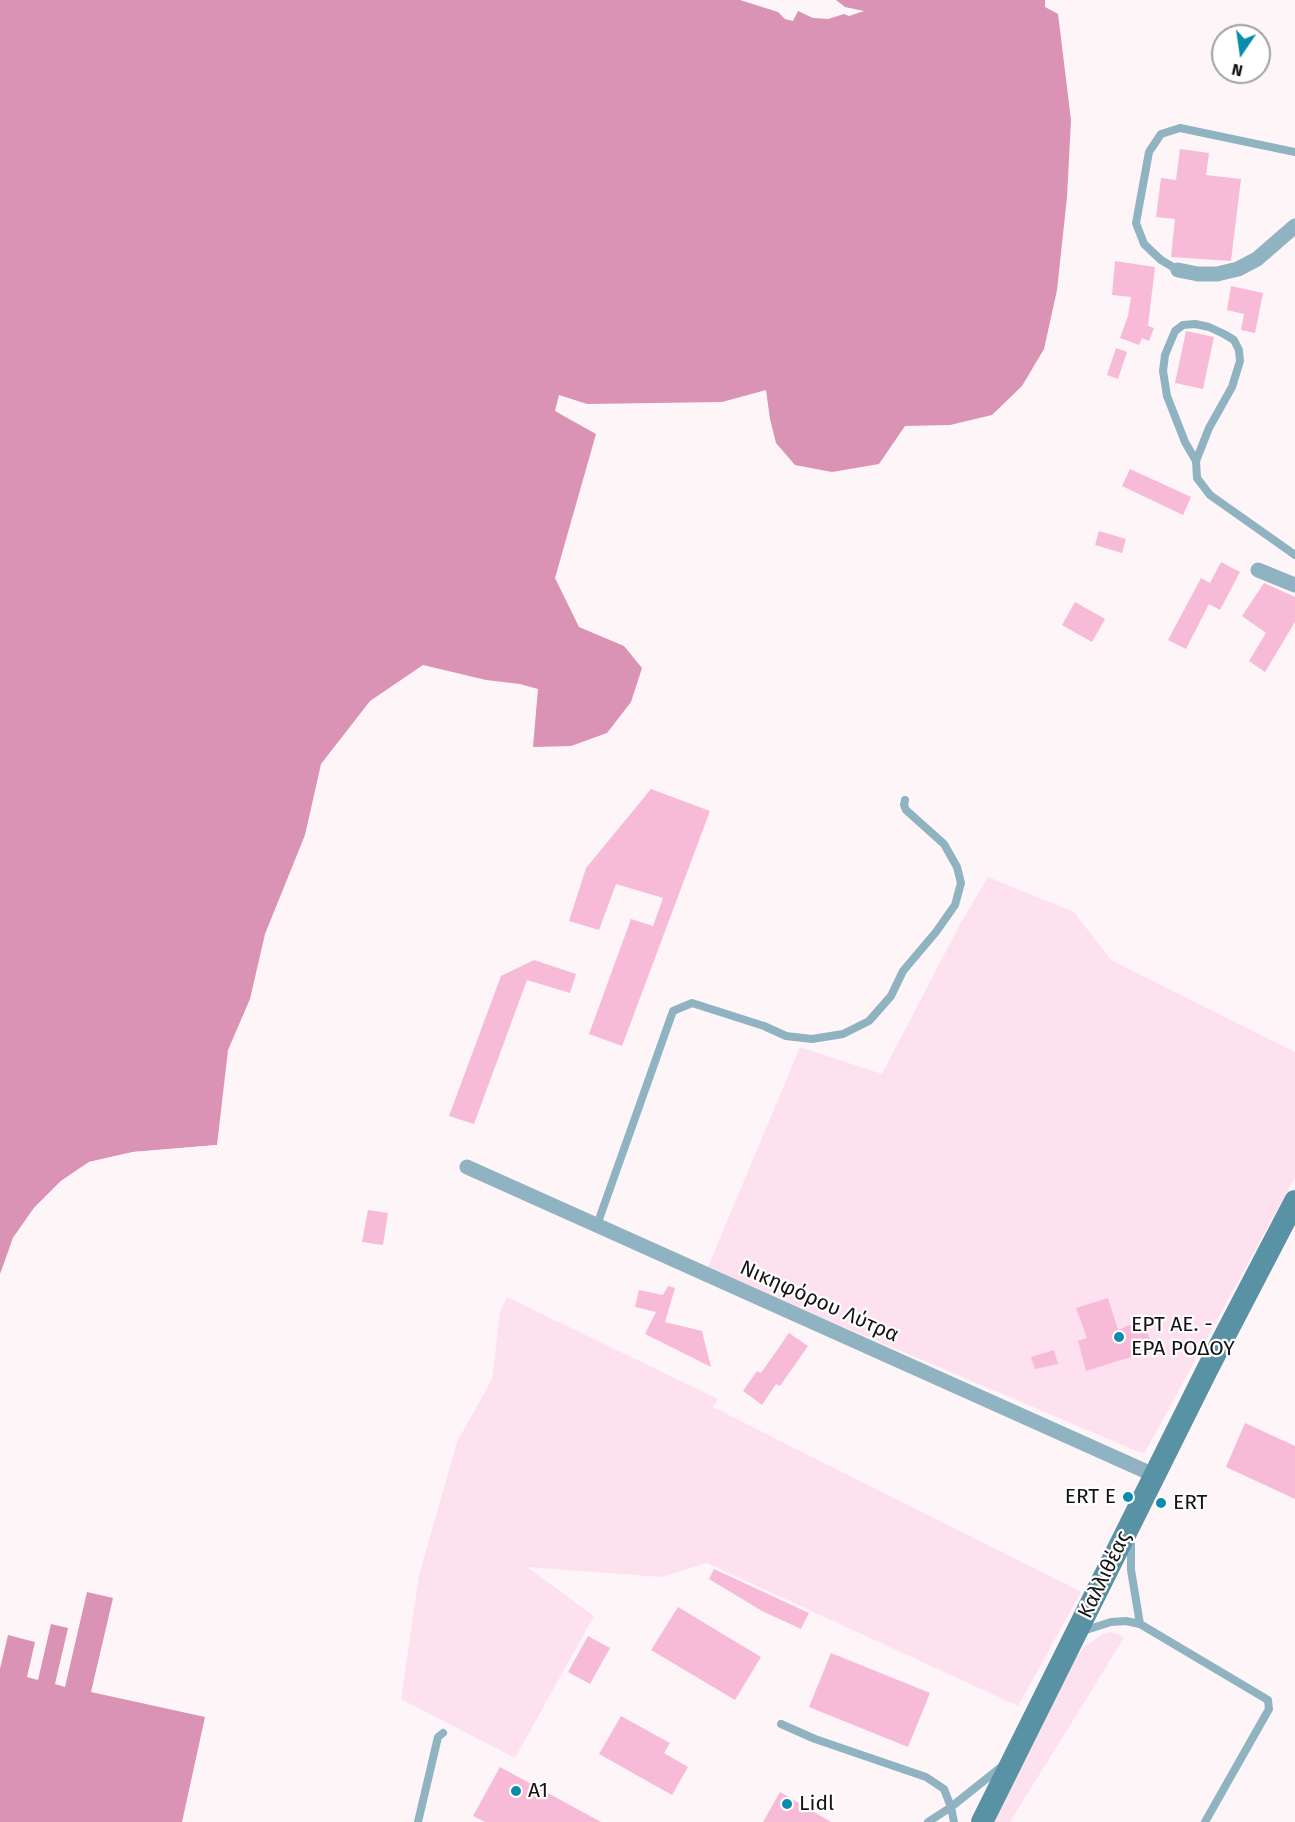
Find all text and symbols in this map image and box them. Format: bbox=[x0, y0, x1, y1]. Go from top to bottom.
north arrow bbox=[1211, 24, 1271, 84]
text: N bbox=[1230, 60, 1245, 81]
street label: Νικηφόρου Λύτρα bbox=[736, 1256, 902, 1348]
place label: ΕΡΤ ΑΕ. - ΕΡΑ ΡΟΔΟΥ bbox=[1131, 1312, 1235, 1362]
marker: ΕΡΤ ΑΕ. - ΕΡΑ ΡΟΔΟΥ bbox=[1112, 1330, 1126, 1344]
place label: ERT E bbox=[1065, 1484, 1116, 1510]
marker: ERT E bbox=[1121, 1490, 1135, 1504]
place label: ERT bbox=[1173, 1490, 1207, 1516]
marker: ERT bbox=[1154, 1496, 1168, 1510]
street label: Καλλιθέας bbox=[1073, 1527, 1137, 1623]
place label: A1 bbox=[528, 1778, 548, 1804]
marker: A1 bbox=[509, 1784, 523, 1798]
place label: Lidl bbox=[799, 1791, 834, 1817]
marker: Lidl bbox=[780, 1797, 794, 1811]

